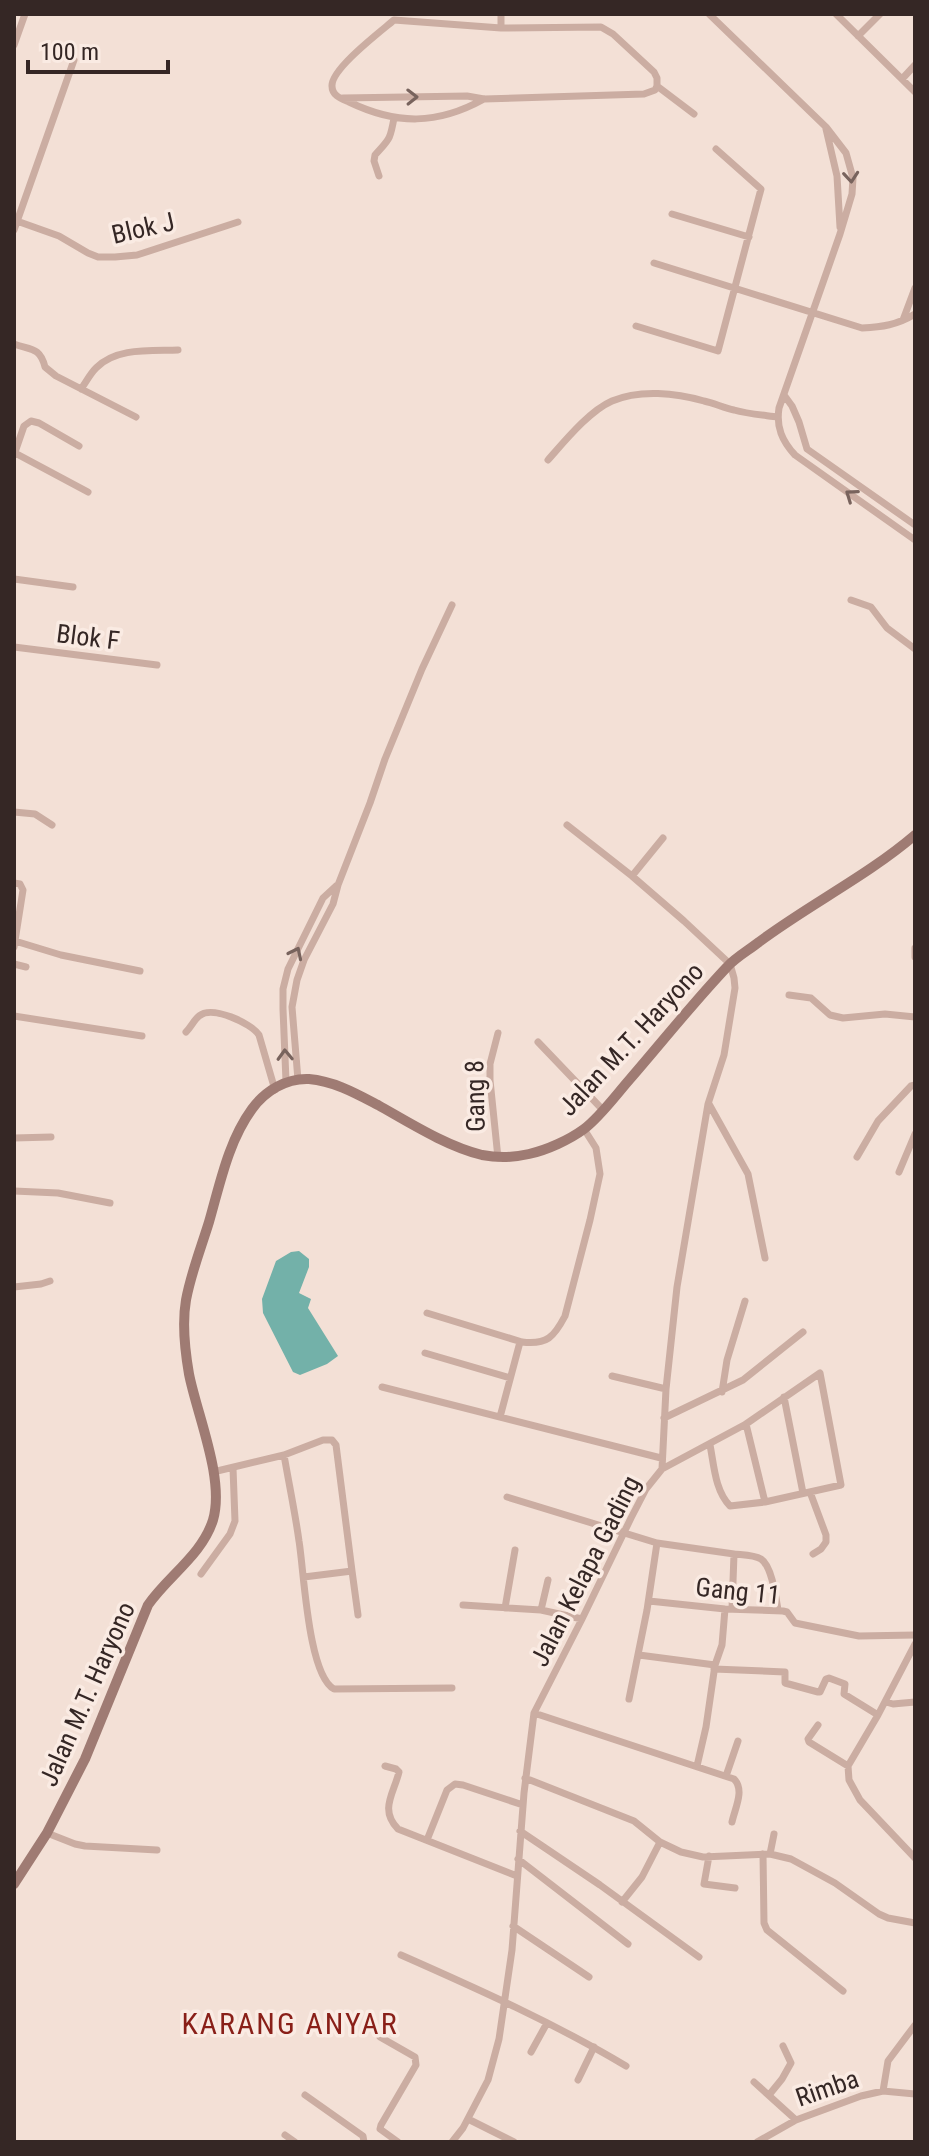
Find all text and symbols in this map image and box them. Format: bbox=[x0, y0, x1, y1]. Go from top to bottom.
scale bar bbox=[28, 24, 168, 74]
text: 100 m bbox=[40, 38, 99, 66]
one-way arrow bbox=[406, 89, 419, 106]
one-way arrow bbox=[842, 171, 859, 184]
street label: Blok J bbox=[109, 206, 177, 250]
one-way arrow bbox=[846, 490, 860, 505]
street label: Blok F bbox=[55, 618, 121, 656]
one-way arrow bbox=[287, 946, 302, 961]
street label: Jalan M.T. Haryono bbox=[552, 956, 710, 1122]
one-way arrow bbox=[276, 1048, 293, 1061]
street label: Gang 8 bbox=[459, 1060, 491, 1132]
street label: Jalan Kelapa Gading bbox=[524, 1471, 646, 1671]
street label: Gang 11 bbox=[694, 1572, 782, 1610]
street label: Jalan M.T. Haryono bbox=[33, 1597, 141, 1791]
district label: KARANG ANYAR bbox=[181, 2006, 399, 2041]
street label: Rimba bbox=[792, 2063, 862, 2113]

